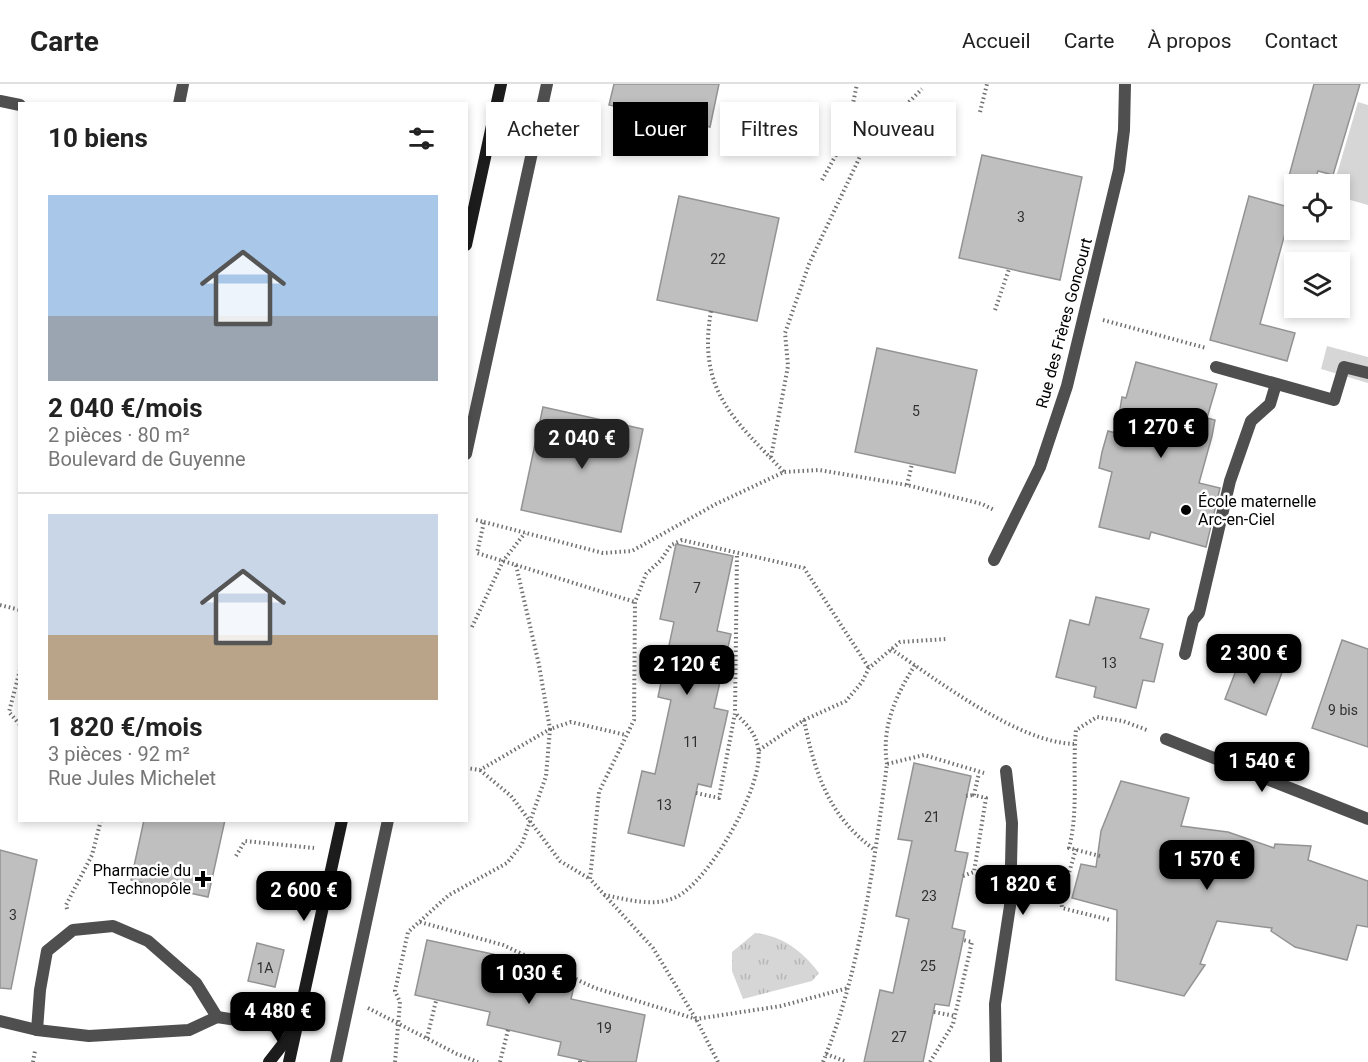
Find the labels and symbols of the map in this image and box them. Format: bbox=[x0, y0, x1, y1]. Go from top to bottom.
house number: 3 bbox=[1017, 209, 1025, 225]
street label: Rue des Frères Goncourt bbox=[1032, 236, 1096, 410]
house number: 22 bbox=[710, 251, 726, 267]
house number: 5 bbox=[912, 403, 920, 419]
pin: 1 270 € bbox=[1106, 408, 1216, 459]
pin: 2 040 € bbox=[527, 419, 637, 470]
place label: École maternelle Arc-en-Ciel bbox=[1198, 492, 1316, 529]
marker: École maternelle Arc-en-Ciel bbox=[1179, 503, 1193, 517]
house number: 7 bbox=[693, 580, 701, 596]
pin: 2 300 € bbox=[1199, 634, 1309, 685]
pin: 2 120 € bbox=[632, 645, 742, 696]
house number: 13 bbox=[1101, 655, 1117, 671]
house number: 9 bis bbox=[1328, 702, 1358, 718]
house number: 11 bbox=[683, 734, 699, 750]
pin: 1 540 € bbox=[1207, 742, 1317, 793]
house number: 13 bbox=[656, 797, 672, 813]
house number: 21 bbox=[924, 809, 940, 825]
pin: 1 570 € bbox=[1152, 840, 1262, 891]
place label: Pharmacie du Technopôle bbox=[93, 861, 191, 898]
pin: 1 820 € bbox=[968, 865, 1078, 916]
pin: 2 600 € bbox=[249, 871, 359, 922]
marker: Pharmacie du Technopôle bbox=[196, 872, 210, 886]
house number: 23 bbox=[921, 888, 937, 904]
house number: 3 bbox=[9, 907, 17, 923]
pin: 1 030 € bbox=[474, 954, 584, 1005]
house number: 25 bbox=[920, 958, 936, 974]
house number: 1A bbox=[256, 960, 274, 976]
pin: 4 480 € bbox=[223, 992, 333, 1043]
house number: 19 bbox=[596, 1020, 612, 1036]
house number: 27 bbox=[891, 1029, 907, 1045]

